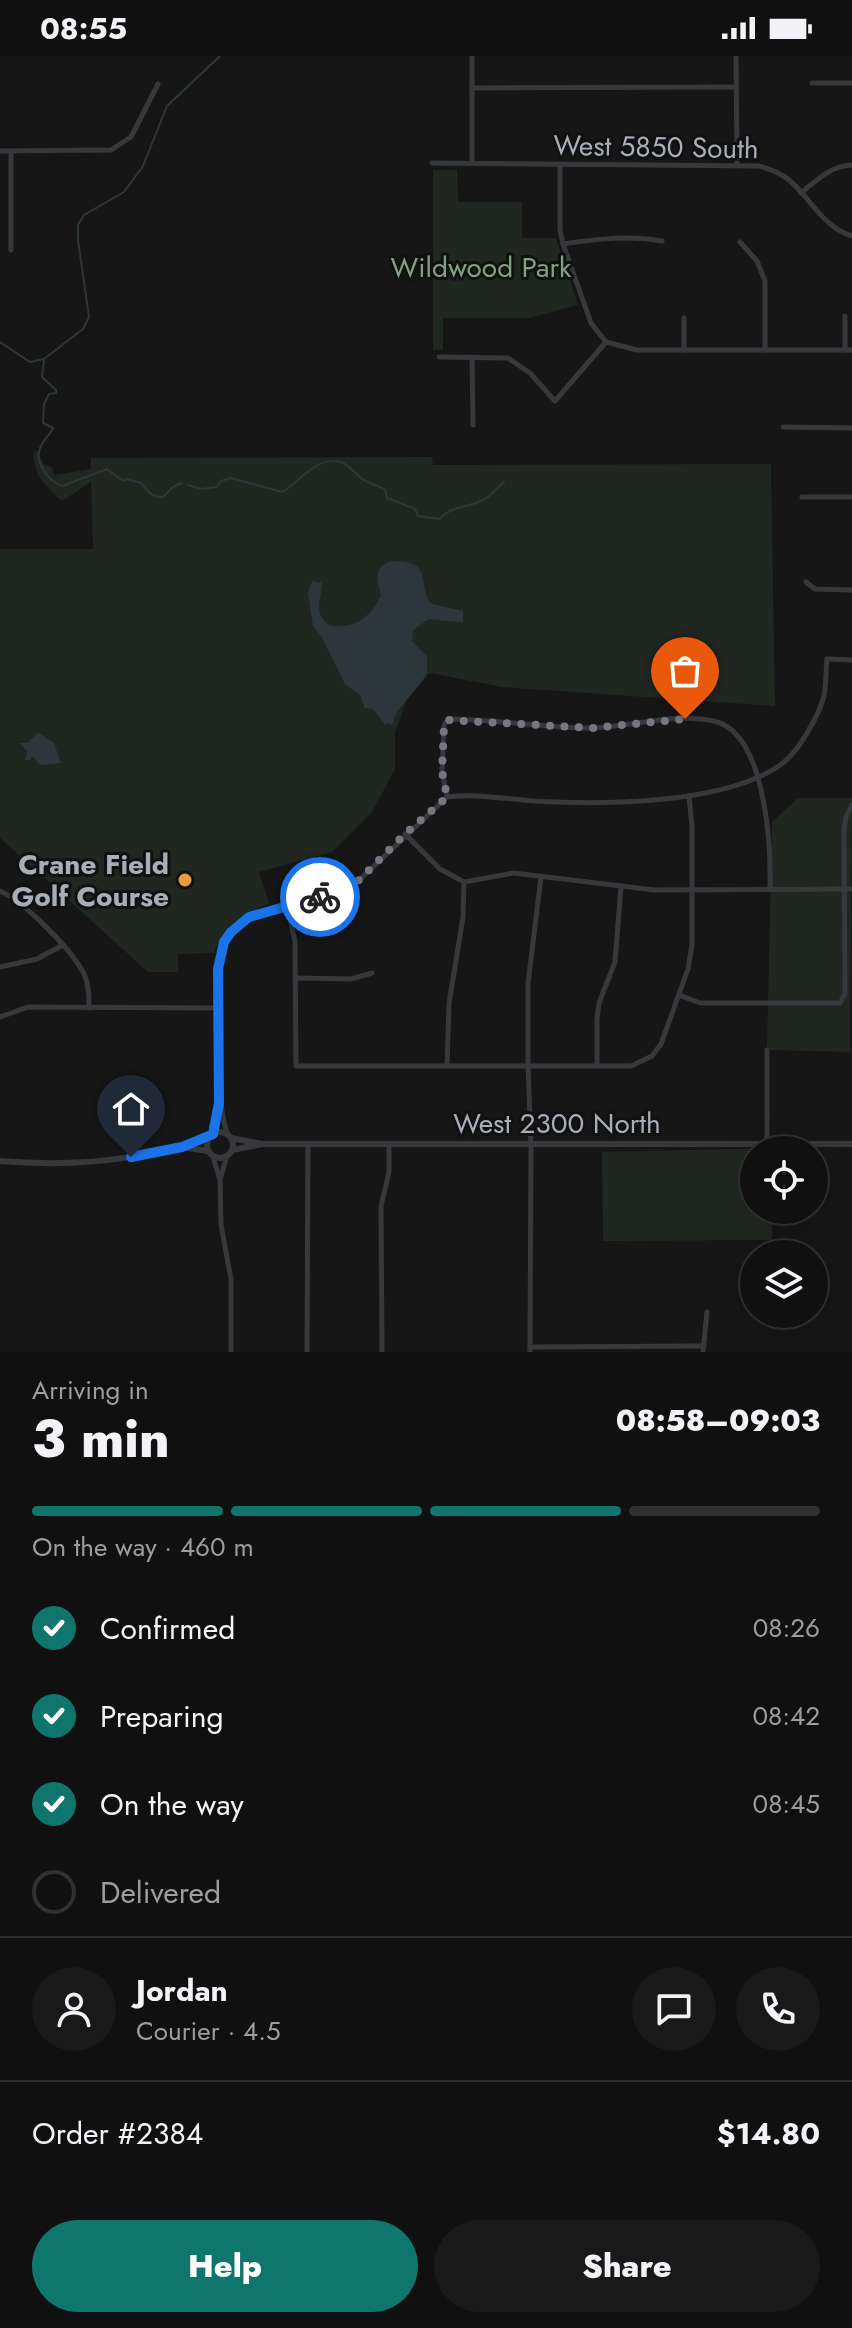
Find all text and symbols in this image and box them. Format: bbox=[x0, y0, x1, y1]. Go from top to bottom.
text: 08:55 bbox=[40, 7, 127, 50]
street label: West 5850 South bbox=[553, 125, 759, 169]
park label: Wildwood Park bbox=[391, 247, 572, 288]
pin bbox=[651, 637, 719, 719]
icon: bag bbox=[663, 649, 707, 693]
place label: Crane Field Golf Course bbox=[12, 844, 169, 917]
courier bbox=[280, 857, 360, 937]
marker: Crane Field Golf Course bbox=[176, 871, 194, 889]
icon: bike bbox=[298, 875, 342, 919]
pin bbox=[97, 1075, 165, 1157]
icon: home bbox=[109, 1087, 153, 1131]
street label: West 2300 North bbox=[453, 1103, 661, 1144]
map controls bbox=[740, 1136, 828, 1328]
button: locate bbox=[740, 1136, 828, 1224]
button: layers bbox=[740, 1240, 828, 1328]
text: Arriving in bbox=[32, 1371, 149, 1409]
text: 08:58–09:03 bbox=[616, 1399, 820, 1442]
text: 3 min bbox=[32, 1401, 170, 1477]
text: On the way · 460 m bbox=[32, 1528, 254, 1566]
icon: check bbox=[32, 1606, 76, 1650]
text: Confirmed bbox=[100, 1607, 235, 1650]
text: 08:26 bbox=[753, 1609, 820, 1647]
icon: check bbox=[32, 1694, 76, 1738]
text: Preparing bbox=[100, 1695, 224, 1738]
text: 08:42 bbox=[752, 1697, 820, 1735]
icon: check bbox=[32, 1782, 76, 1826]
text: On the way bbox=[100, 1783, 244, 1826]
text: 08:45 bbox=[753, 1785, 820, 1823]
text: Delivered bbox=[100, 1871, 221, 1914]
button: person bbox=[32, 1967, 116, 2051]
button: chat bbox=[632, 1967, 716, 2051]
button: phone bbox=[736, 1967, 820, 2051]
text: Jordan bbox=[136, 1969, 228, 2012]
text: Courier · 4.5 bbox=[136, 2012, 281, 2050]
text: Order #2384 bbox=[32, 2112, 203, 2155]
text: $14.80 bbox=[717, 2112, 820, 2155]
button: Help bbox=[32, 2220, 418, 2312]
button: Share bbox=[434, 2220, 820, 2312]

